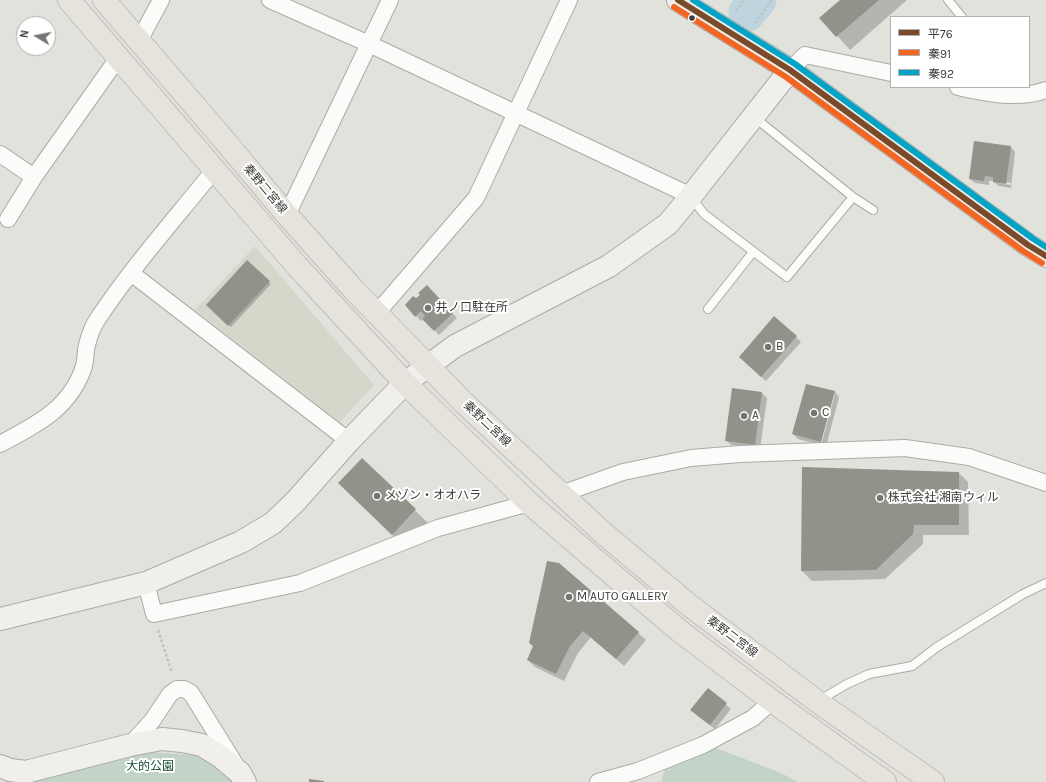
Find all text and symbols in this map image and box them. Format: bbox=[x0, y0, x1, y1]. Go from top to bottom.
unlabelled marker bbox=[687, 13, 697, 23]
north arrow bbox=[16, 16, 56, 56]
legend bbox=[890, 16, 1030, 88]
text: 平76 bbox=[928, 27, 953, 41]
text: N bbox=[18, 29, 32, 39]
text: 秦91 bbox=[928, 47, 951, 61]
text: 秦92 bbox=[928, 67, 954, 81]
street label: 秦野二宮線 bbox=[240, 161, 290, 217]
place label: 井ノ口駐在所 bbox=[436, 301, 508, 315]
marker: 井ノ口駐在所 bbox=[423, 303, 433, 313]
place label: B bbox=[776, 340, 783, 354]
marker: B bbox=[763, 342, 773, 352]
street label: 秦野二宮線 bbox=[460, 398, 514, 450]
place label: C bbox=[822, 406, 829, 420]
marker: C bbox=[809, 408, 819, 418]
place label: A bbox=[752, 409, 759, 423]
marker: A bbox=[739, 411, 749, 421]
place label: メゾン・オオハラ bbox=[385, 489, 481, 503]
marker: メゾン・オオハラ bbox=[372, 491, 382, 501]
place label: 株式会社 湘南ウィル bbox=[888, 491, 999, 505]
marker: 株式会社 湘南ウィル bbox=[875, 493, 885, 503]
place label: M AUTO GALLERY bbox=[577, 590, 668, 604]
marker: M AUTO GALLERY bbox=[564, 592, 574, 602]
street label: 秦野二宮線 bbox=[704, 613, 760, 661]
park label: 大的公園 bbox=[126, 760, 174, 774]

